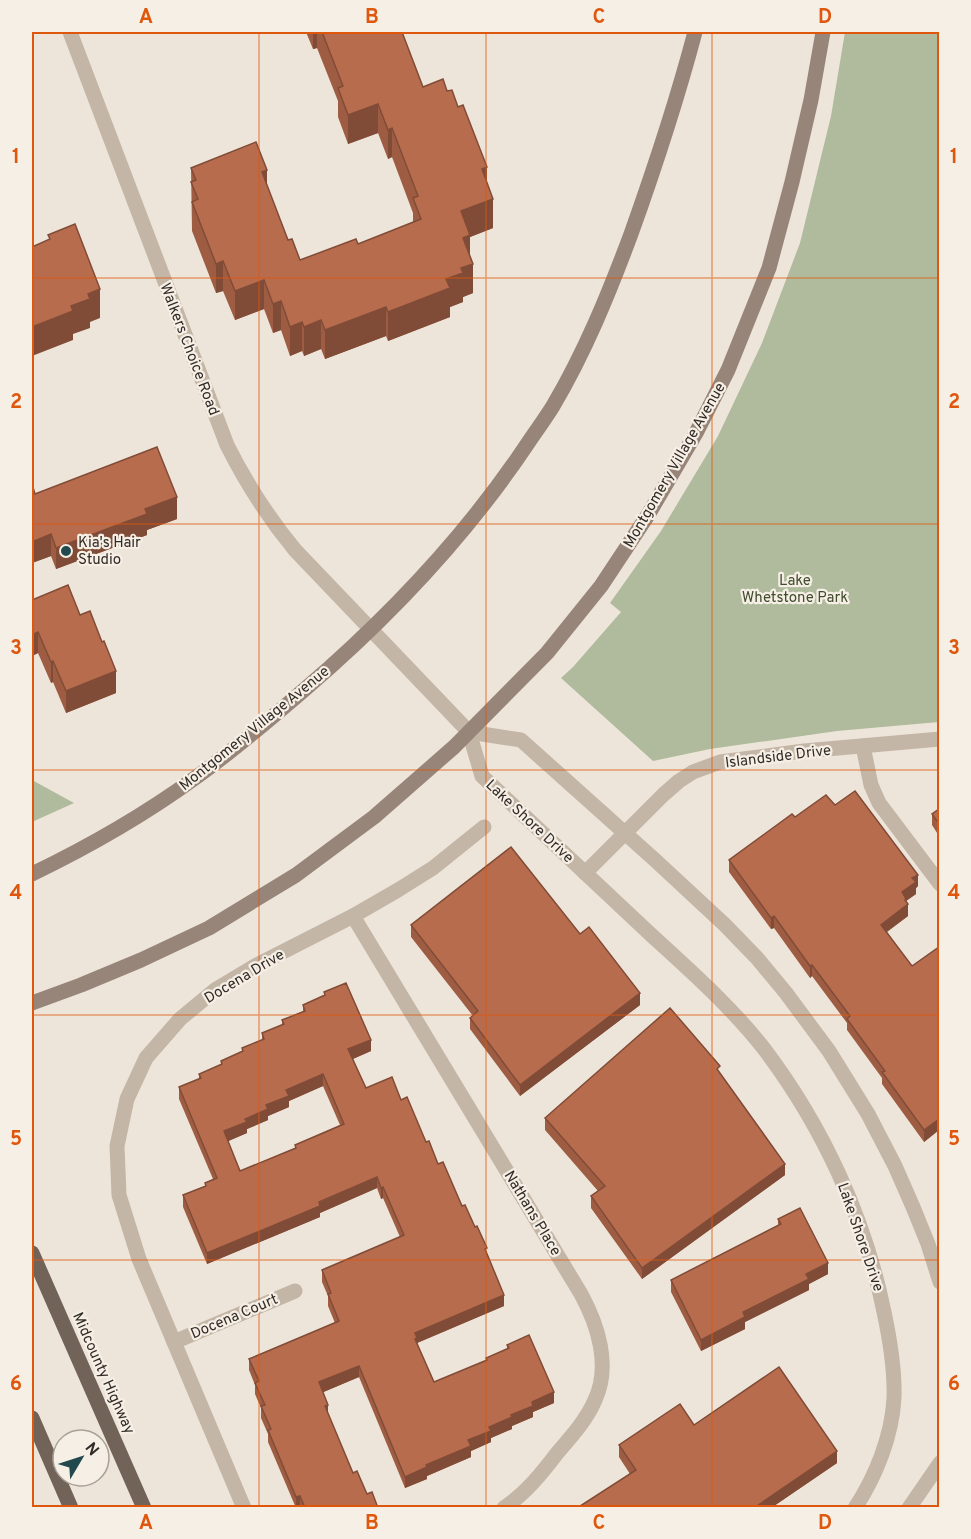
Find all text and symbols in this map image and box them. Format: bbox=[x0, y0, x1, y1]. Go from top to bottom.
text: A bbox=[139, 5, 153, 31]
text: B bbox=[365, 5, 379, 31]
text: C bbox=[593, 5, 605, 31]
text: D bbox=[818, 5, 832, 31]
text: 1 bbox=[12, 145, 20, 171]
text: 1 bbox=[950, 145, 958, 171]
street label: Walkers Choice Road bbox=[155, 281, 223, 419]
street label: Montgomery Village Avenue bbox=[620, 380, 730, 552]
text: 2 bbox=[10, 390, 22, 416]
text: 2 bbox=[948, 390, 960, 416]
place label: Kia's Hair Studio bbox=[78, 534, 141, 570]
marker: Kia's Hair Studio bbox=[59, 544, 73, 558]
park label: Lake Whetstone Park bbox=[742, 572, 848, 608]
text: 3 bbox=[10, 636, 22, 662]
text: 3 bbox=[948, 636, 960, 662]
street label: Montgomery Village Avenue bbox=[176, 663, 334, 796]
street label: Islandside Drive bbox=[724, 742, 832, 773]
street label: Lake Shore Drive bbox=[481, 776, 577, 868]
text: 4 bbox=[10, 881, 22, 907]
text: 4 bbox=[948, 881, 960, 907]
street label: Docena Drive bbox=[201, 946, 288, 1009]
text: 5 bbox=[10, 1127, 22, 1153]
text: 5 bbox=[948, 1127, 960, 1153]
street label: Nathans Place bbox=[499, 1168, 565, 1260]
street label: Lake Shore Drive bbox=[832, 1181, 887, 1294]
street label: Docena Court bbox=[188, 1290, 281, 1344]
street label: Midcounty Highway bbox=[67, 1310, 138, 1438]
text: 6 bbox=[10, 1372, 22, 1398]
text: 6 bbox=[948, 1372, 960, 1398]
north arrow bbox=[51, 1428, 111, 1488]
text: N bbox=[80, 1439, 102, 1461]
text: A bbox=[139, 1511, 153, 1537]
text: B bbox=[365, 1511, 379, 1537]
text: C bbox=[593, 1511, 605, 1537]
text: D bbox=[818, 1511, 832, 1537]

